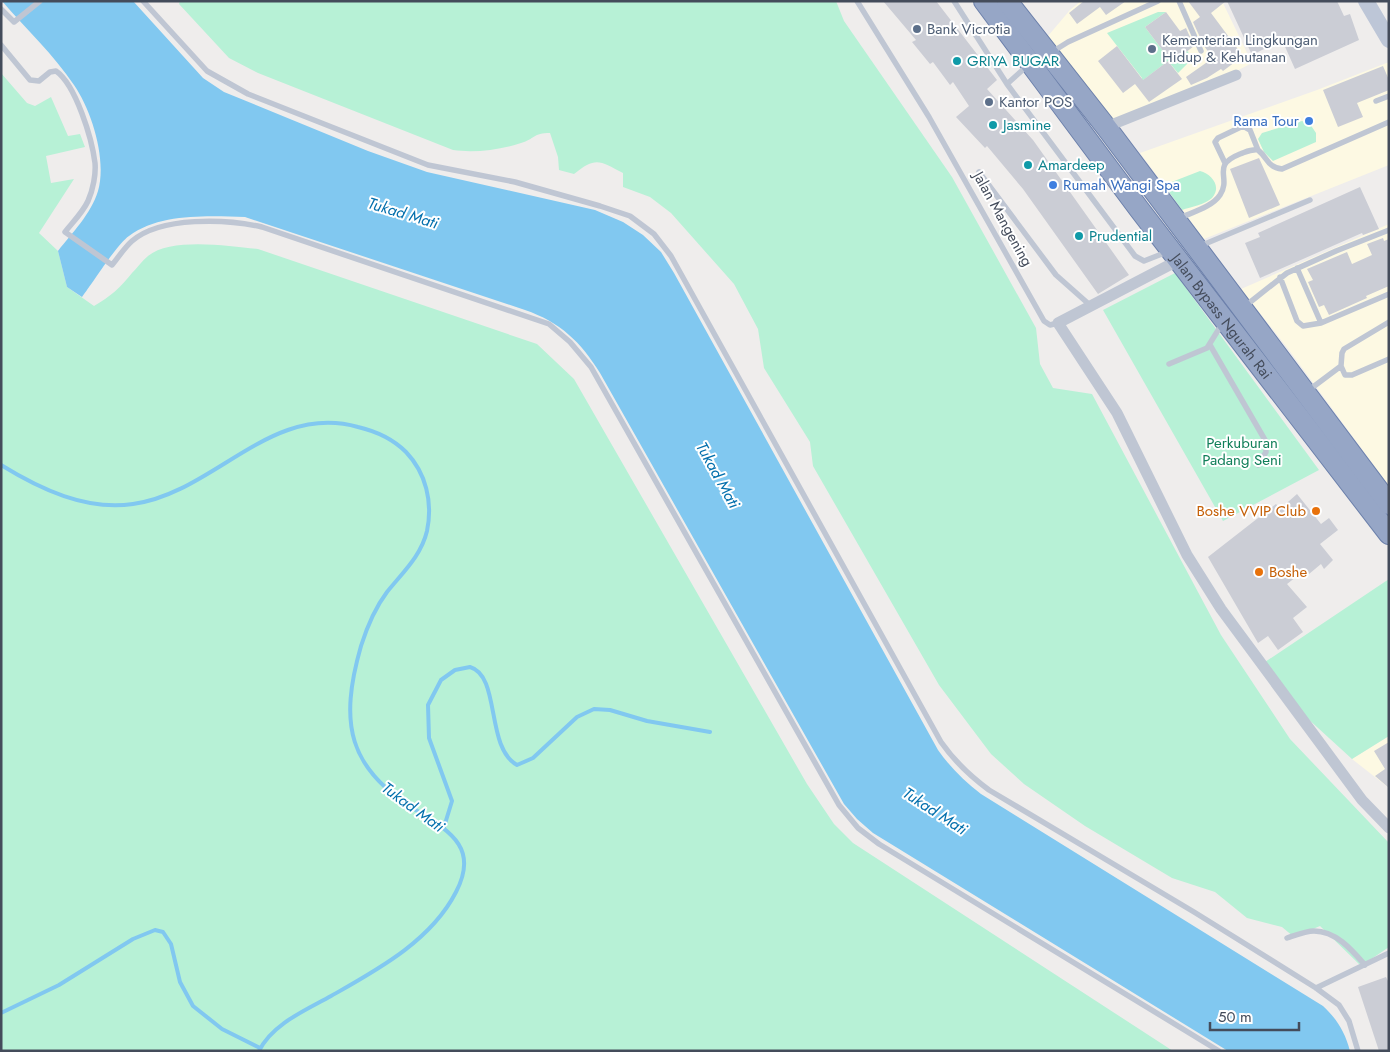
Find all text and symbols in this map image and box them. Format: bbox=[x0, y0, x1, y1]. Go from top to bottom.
place label: Bank Vicrotia bbox=[927, 18, 1010, 40]
marker: Bank Vicrotia bbox=[911, 23, 923, 35]
place label: Kementerian Lingkungan Hidup & Kehutanan bbox=[1162, 29, 1318, 68]
marker: Kementerian Lingkungan Hidup & Kehutanan bbox=[1146, 43, 1158, 55]
place label: GRIYA BUGAR bbox=[967, 50, 1060, 72]
marker: GRIYA BUGAR bbox=[951, 55, 963, 67]
place label: Kantor POS bbox=[999, 91, 1072, 113]
marker: Kantor POS bbox=[983, 96, 995, 108]
place label: Rama Tour bbox=[1233, 110, 1300, 132]
place label: Jasmine bbox=[1001, 114, 1051, 136]
marker: Rama Tour bbox=[1303, 115, 1315, 127]
marker: Jasmine bbox=[987, 119, 999, 131]
place label: Amardeep bbox=[1038, 154, 1105, 176]
marker: Amardeep bbox=[1022, 159, 1034, 171]
street label: Jalan Mangening bbox=[967, 166, 1038, 271]
place label: Rumah Wangi Spa bbox=[1063, 174, 1180, 196]
marker: Rumah Wangi Spa bbox=[1047, 179, 1059, 191]
water label: Tukad Mati bbox=[365, 191, 442, 235]
place label: Prudential bbox=[1089, 225, 1152, 247]
marker: Prudential bbox=[1073, 230, 1085, 242]
street label: Jalan Bypass Ngurah Rai bbox=[1165, 247, 1277, 384]
park label: Perkuburan Padang Seni bbox=[1202, 432, 1282, 471]
water label: Tukad Mati bbox=[690, 438, 746, 513]
place label: Boshe VVIP Club bbox=[1196, 500, 1306, 522]
marker: Boshe VVIP Club bbox=[1310, 505, 1322, 517]
place label: Boshe bbox=[1269, 561, 1307, 583]
marker: Boshe bbox=[1253, 566, 1265, 578]
water label: Tukad Mati bbox=[377, 776, 450, 838]
water label: Tukad Mati bbox=[898, 782, 973, 841]
scale bar bbox=[1210, 1000, 1299, 1032]
text: 50 m bbox=[1218, 1006, 1252, 1028]

